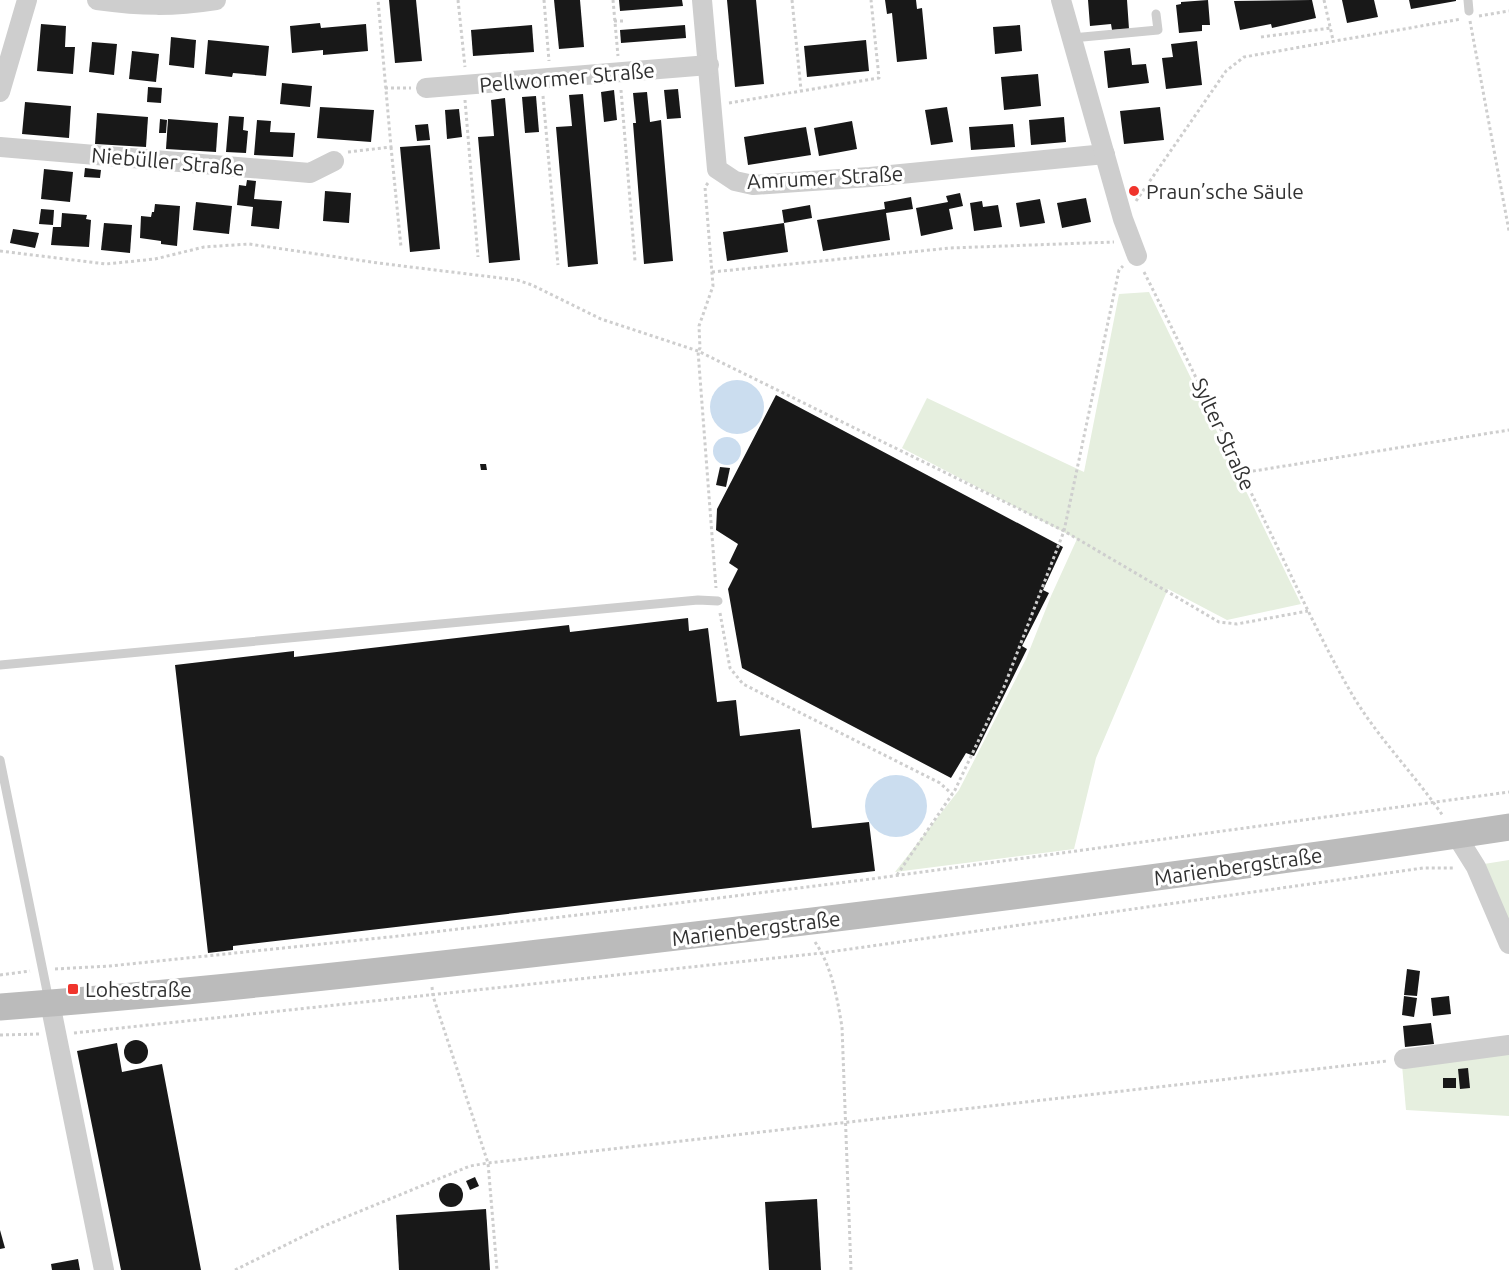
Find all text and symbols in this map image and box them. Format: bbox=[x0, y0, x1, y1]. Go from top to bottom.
street label: Pellwormer Straße bbox=[478, 57, 656, 97]
street label: Niebüller Straße bbox=[90, 142, 246, 180]
street label: Amrumer Straße bbox=[746, 161, 904, 193]
place label: Praun’sche Säule bbox=[1146, 179, 1304, 203]
marker: Praun’sche Säule bbox=[1127, 184, 1141, 198]
street label: Sylter Straße bbox=[1188, 374, 1260, 494]
street label: Marienbergstraße bbox=[1152, 842, 1324, 890]
street label: Marienbergstraße bbox=[670, 906, 842, 950]
place label: Lohestraße bbox=[85, 977, 192, 1001]
marker: Lohestraße bbox=[66, 982, 80, 996]

